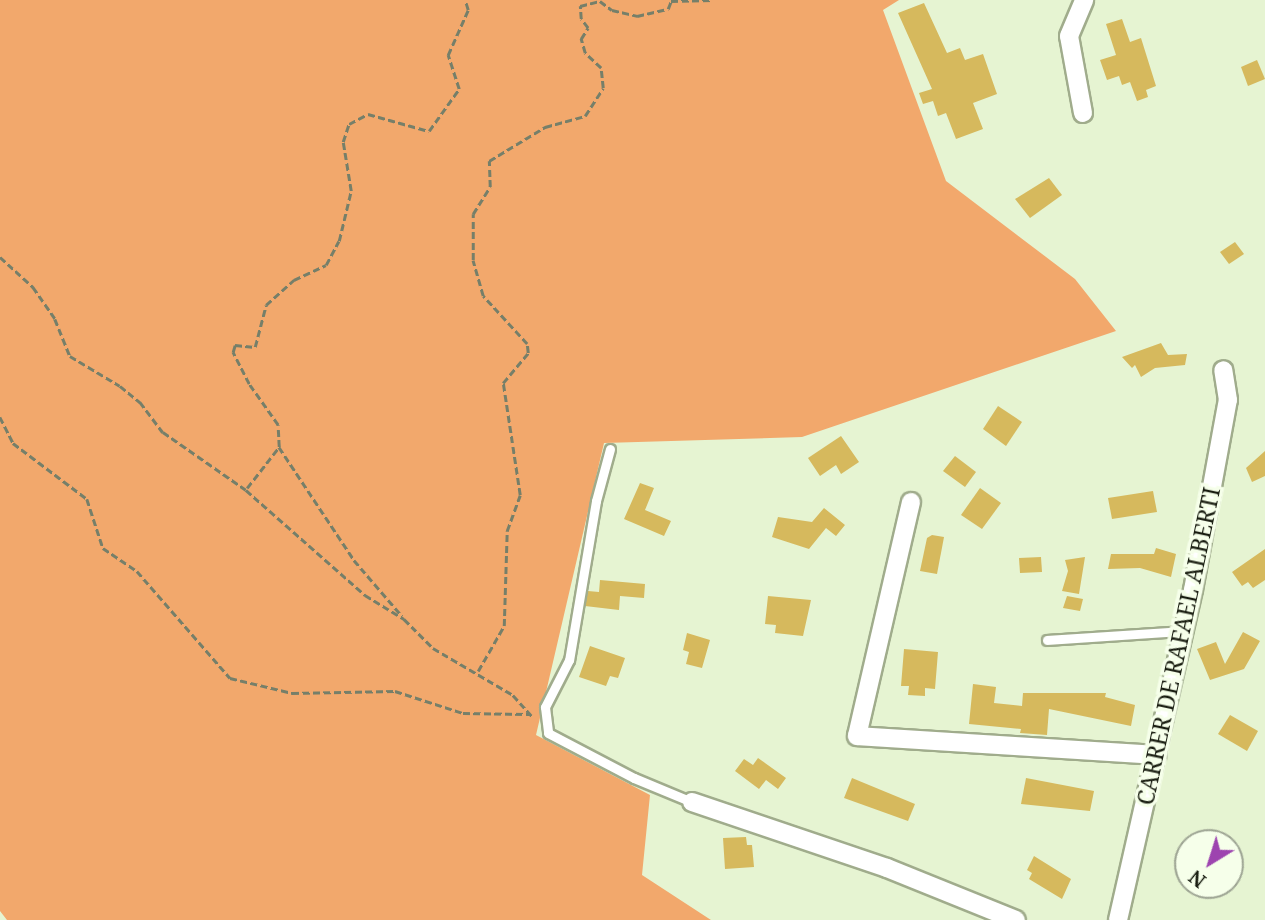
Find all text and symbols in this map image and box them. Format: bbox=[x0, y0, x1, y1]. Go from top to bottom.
street label: CARRER DE RAFAEL ALBERTI bbox=[1131, 485, 1225, 807]
north arrow bbox=[1174, 829, 1244, 899]
text: N bbox=[1183, 864, 1211, 894]

